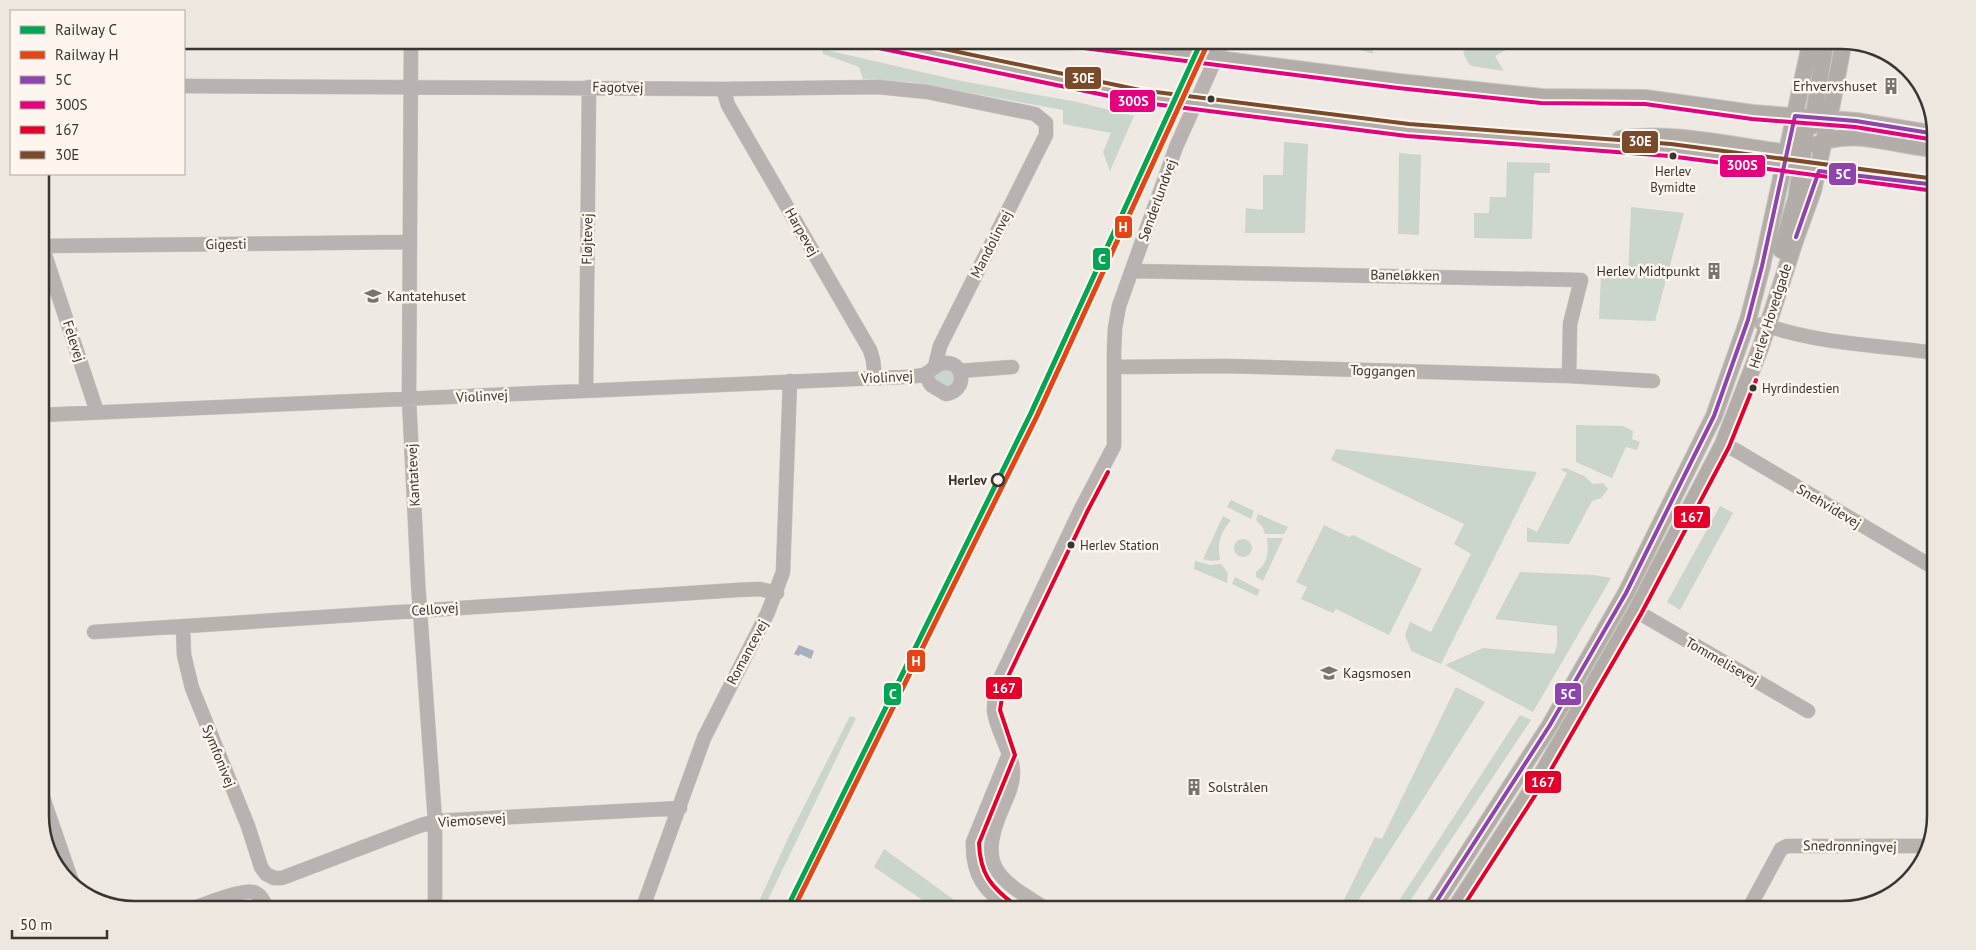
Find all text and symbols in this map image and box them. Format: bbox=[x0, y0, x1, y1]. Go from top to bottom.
legend bbox=[10, 10, 185, 175]
text: Railway C bbox=[55, 20, 117, 39]
text: Railway H bbox=[55, 45, 119, 64]
line badge: 30E bbox=[1064, 66, 1102, 90]
text: 30E bbox=[1071, 69, 1095, 87]
text: 5C bbox=[55, 70, 72, 89]
building icon: Erhvervshuset bbox=[1881, 76, 1901, 96]
place label: Erhvervshuset bbox=[1793, 77, 1877, 95]
street label: Fagotvej bbox=[592, 78, 644, 96]
line badge: 300S bbox=[1109, 89, 1156, 113]
text: 300S bbox=[1117, 92, 1149, 110]
unlabelled marker bbox=[1206, 94, 1216, 104]
text: 300S bbox=[55, 95, 88, 114]
text: 167 bbox=[55, 120, 80, 139]
line badge: 30E bbox=[1621, 130, 1659, 154]
text: 30E bbox=[1628, 132, 1652, 150]
text: 30E bbox=[55, 145, 79, 164]
marker: Herlev Bymidte bbox=[1668, 151, 1678, 161]
line badge: 300S bbox=[1719, 154, 1766, 178]
street label: Sønderlundvej bbox=[1134, 156, 1180, 244]
text: 300S bbox=[1726, 156, 1758, 174]
line badge: 5C bbox=[1828, 162, 1857, 186]
place label: Herlev Bymidte bbox=[1650, 163, 1696, 196]
text: 5C bbox=[1835, 165, 1851, 183]
street label: Harpevej bbox=[781, 205, 823, 259]
street label: Mandolinvej bbox=[966, 207, 1016, 281]
street label: Fløjtevej bbox=[578, 213, 596, 265]
line badge: H bbox=[1114, 215, 1133, 239]
text: H bbox=[1118, 218, 1128, 236]
street label: Gigesti bbox=[205, 235, 247, 253]
line badge: C bbox=[1092, 247, 1111, 271]
text: C bbox=[1098, 250, 1106, 268]
building icon: Herlev Midtpunkt bbox=[1704, 261, 1724, 281]
street label: Herlev Hovedgade bbox=[1745, 261, 1795, 371]
place label: Herlev Midtpunkt bbox=[1597, 262, 1700, 280]
street label: Baneløkken bbox=[1370, 265, 1440, 285]
school or university icon: Kantatehuset bbox=[363, 286, 383, 306]
place label: Kantatehuset bbox=[387, 287, 466, 305]
street label: Felevej bbox=[59, 318, 89, 364]
street label: Toggangen bbox=[1350, 361, 1416, 381]
street label: Violinvej bbox=[859, 367, 914, 387]
place label: Hyrdindestien bbox=[1762, 380, 1839, 397]
marker: Hyrdindestien bbox=[1748, 383, 1758, 393]
street label: Violinvej bbox=[454, 386, 509, 406]
street label: Kantatevej bbox=[402, 443, 424, 507]
place label: Herlev bbox=[948, 471, 987, 489]
marker: Herlev bbox=[991, 473, 1005, 487]
street label: Snehvidevej bbox=[1793, 480, 1865, 532]
line badge: 167 bbox=[1673, 505, 1711, 529]
text: 167 bbox=[1680, 508, 1704, 526]
place label: Herlev Station bbox=[1080, 537, 1159, 554]
marker: Herlev Station bbox=[1066, 540, 1076, 550]
street label: Cellovej bbox=[411, 598, 459, 620]
street label: Romancevej bbox=[722, 616, 772, 688]
street label: Tommelisevej bbox=[1682, 633, 1762, 689]
line badge: H bbox=[906, 649, 926, 673]
text: H bbox=[911, 652, 921, 670]
school or university icon: Kagsmosen bbox=[1319, 663, 1339, 683]
place label: Kagsmosen bbox=[1343, 664, 1411, 682]
line badge: 167 bbox=[985, 676, 1023, 700]
text: 167 bbox=[992, 679, 1016, 697]
line badge: C bbox=[883, 682, 902, 706]
line badge: 5C bbox=[1554, 682, 1582, 706]
text: C bbox=[889, 685, 897, 703]
text: 5C bbox=[1560, 685, 1576, 703]
street label: Symfonivej bbox=[198, 722, 240, 790]
line badge: 167 bbox=[1524, 770, 1562, 794]
text: 167 bbox=[1531, 773, 1555, 791]
building icon: Solstrålen bbox=[1184, 777, 1204, 797]
place label: Solstrålen bbox=[1208, 778, 1268, 796]
street label: Viemosevej bbox=[437, 809, 506, 831]
street label: Snedronningvej bbox=[1803, 836, 1897, 856]
scale bar bbox=[12, 908, 108, 940]
text: 50 m bbox=[20, 915, 53, 934]

